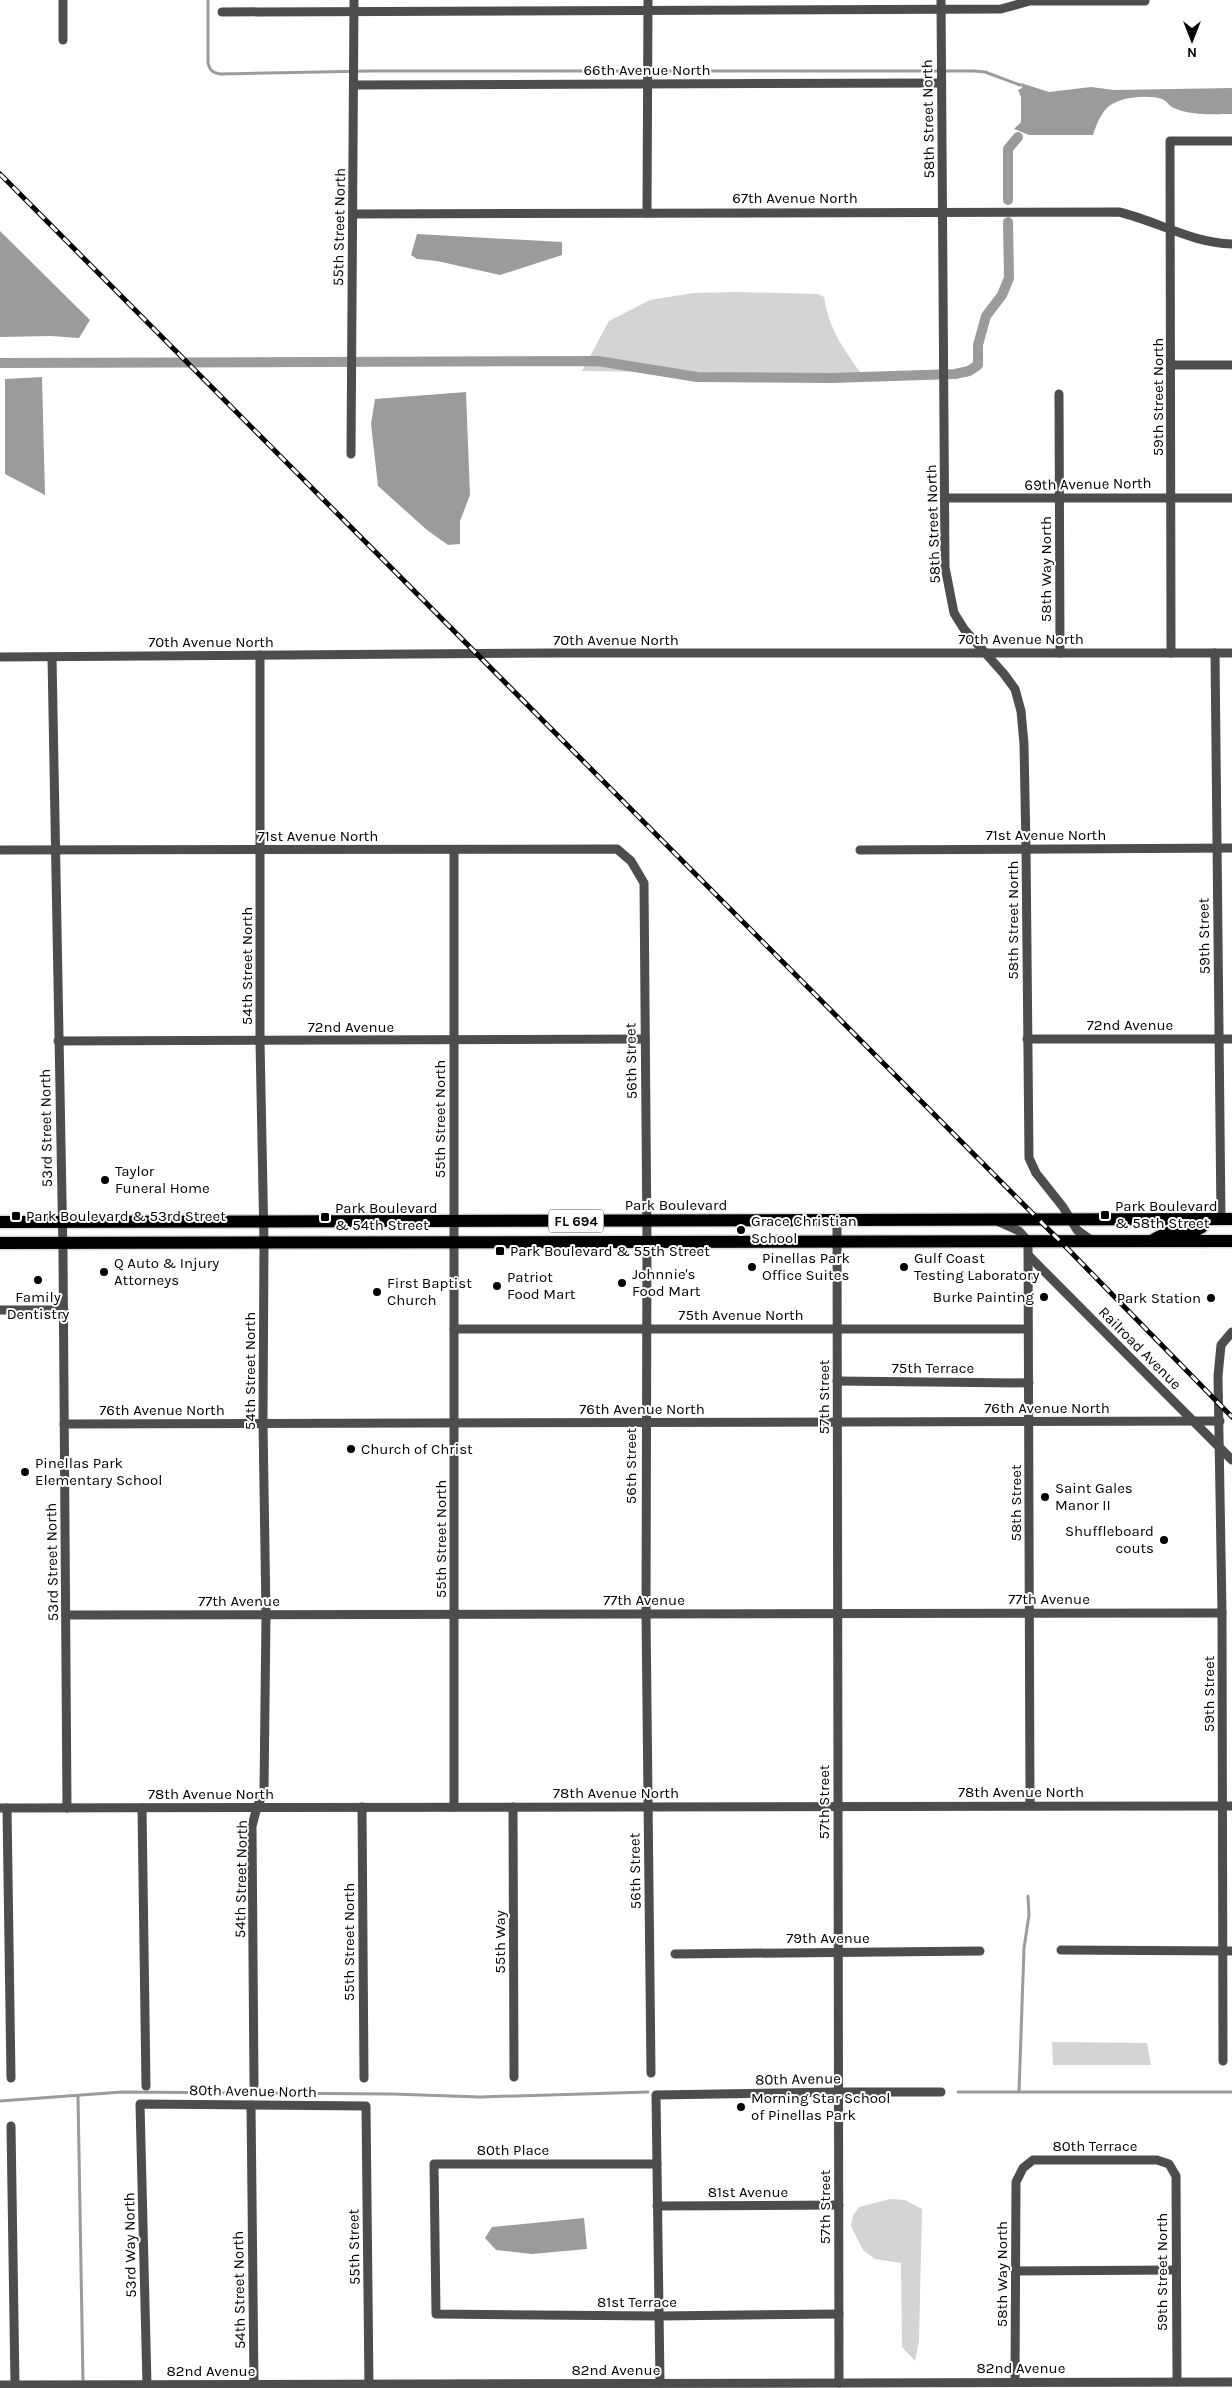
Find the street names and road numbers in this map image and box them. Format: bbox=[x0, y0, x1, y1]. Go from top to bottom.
street label: 58th Street North bbox=[918, 59, 938, 179]
street label: 66th Avenue North bbox=[584, 61, 710, 79]
street label: 55th Street North bbox=[329, 168, 349, 286]
street label: 67th Avenue North bbox=[732, 189, 858, 207]
street label: 59th Street North bbox=[1149, 338, 1167, 456]
street label: 58th Street North bbox=[922, 464, 944, 584]
street label: 69th Avenue North bbox=[1024, 474, 1152, 494]
street label: 58th Way North bbox=[1037, 516, 1055, 622]
street label: 70th Avenue North bbox=[958, 630, 1084, 648]
street label: 70th Avenue North bbox=[553, 631, 679, 649]
street label: 70th Avenue North bbox=[148, 633, 274, 651]
street label: 71st Avenue North bbox=[986, 826, 1106, 844]
street label: 71st Avenue North bbox=[258, 827, 378, 845]
street label: 58th Street North bbox=[1004, 860, 1022, 980]
street label: 59th Street bbox=[1194, 897, 1214, 974]
street label: 54th Street North bbox=[238, 907, 256, 1025]
street label: 72nd Avenue bbox=[1087, 1016, 1173, 1034]
street label: 72nd Avenue bbox=[308, 1018, 394, 1036]
street label: 56th Street bbox=[621, 1022, 641, 1099]
street label: 55th Street North bbox=[431, 1060, 449, 1178]
street label: 53rd Street North bbox=[36, 1069, 56, 1187]
street label: Park Boulevard bbox=[625, 1196, 727, 1214]
road number: FL 694 bbox=[548, 1210, 604, 1232]
street label: Railroad Avenue bbox=[1095, 1303, 1185, 1393]
street label: 75th Avenue North bbox=[678, 1306, 804, 1324]
street label: 54th Street North bbox=[241, 1312, 259, 1430]
street label: 57th Street bbox=[815, 1359, 833, 1434]
street label: 75th Terrace bbox=[892, 1359, 974, 1377]
street label: 76th Avenue North bbox=[984, 1399, 1110, 1417]
street label: 76th Avenue North bbox=[579, 1400, 705, 1418]
street label: 76th Avenue North bbox=[99, 1401, 225, 1419]
street label: 56th Street bbox=[622, 1427, 640, 1504]
street label: 58th Street bbox=[1007, 1464, 1025, 1542]
street label: 55th Street North bbox=[432, 1480, 450, 1598]
street label: 53rd Street North bbox=[42, 1503, 62, 1621]
street label: 77th Avenue bbox=[1008, 1590, 1090, 1608]
street label: 77th Avenue bbox=[603, 1591, 685, 1609]
street label: 77th Avenue bbox=[198, 1592, 280, 1610]
street label: 59th Street bbox=[1200, 1655, 1218, 1732]
street label: 57th Street bbox=[815, 1764, 833, 1839]
street label: 78th Avenue North bbox=[958, 1783, 1084, 1801]
street label: 78th Avenue North bbox=[553, 1784, 679, 1802]
street label: 78th Avenue North bbox=[148, 1785, 274, 1803]
street label: 54th Street North bbox=[231, 1820, 251, 1938]
street label: 56th Street bbox=[625, 1832, 645, 1909]
street label: 55th Street North bbox=[340, 1883, 358, 2001]
street label: 55th Way bbox=[491, 1910, 509, 1974]
street label: 79th Avenue bbox=[786, 1929, 870, 1947]
street label: 80th Avenue bbox=[755, 2069, 841, 2089]
street label: 80th Avenue North bbox=[189, 2081, 317, 2101]
street label: 80th Terrace bbox=[1052, 2137, 1138, 2155]
street label: 80th Place bbox=[477, 2141, 549, 2159]
street label: 57th Street bbox=[816, 2169, 834, 2244]
street label: 81st Avenue bbox=[708, 2183, 788, 2201]
street label: 53rd Way North bbox=[120, 2192, 140, 2298]
street label: 55th Street bbox=[344, 2208, 364, 2285]
street label: 59th Street North bbox=[1153, 2213, 1171, 2331]
street label: 58th Way North bbox=[993, 2221, 1011, 2327]
street label: 54th Street North bbox=[229, 2231, 249, 2349]
street label: 81st Terrace bbox=[597, 2293, 677, 2311]
street label: 82nd Avenue bbox=[977, 2359, 1065, 2377]
street label: 82nd Avenue bbox=[572, 2361, 660, 2379]
street label: 82nd Avenue bbox=[167, 2362, 255, 2380]

